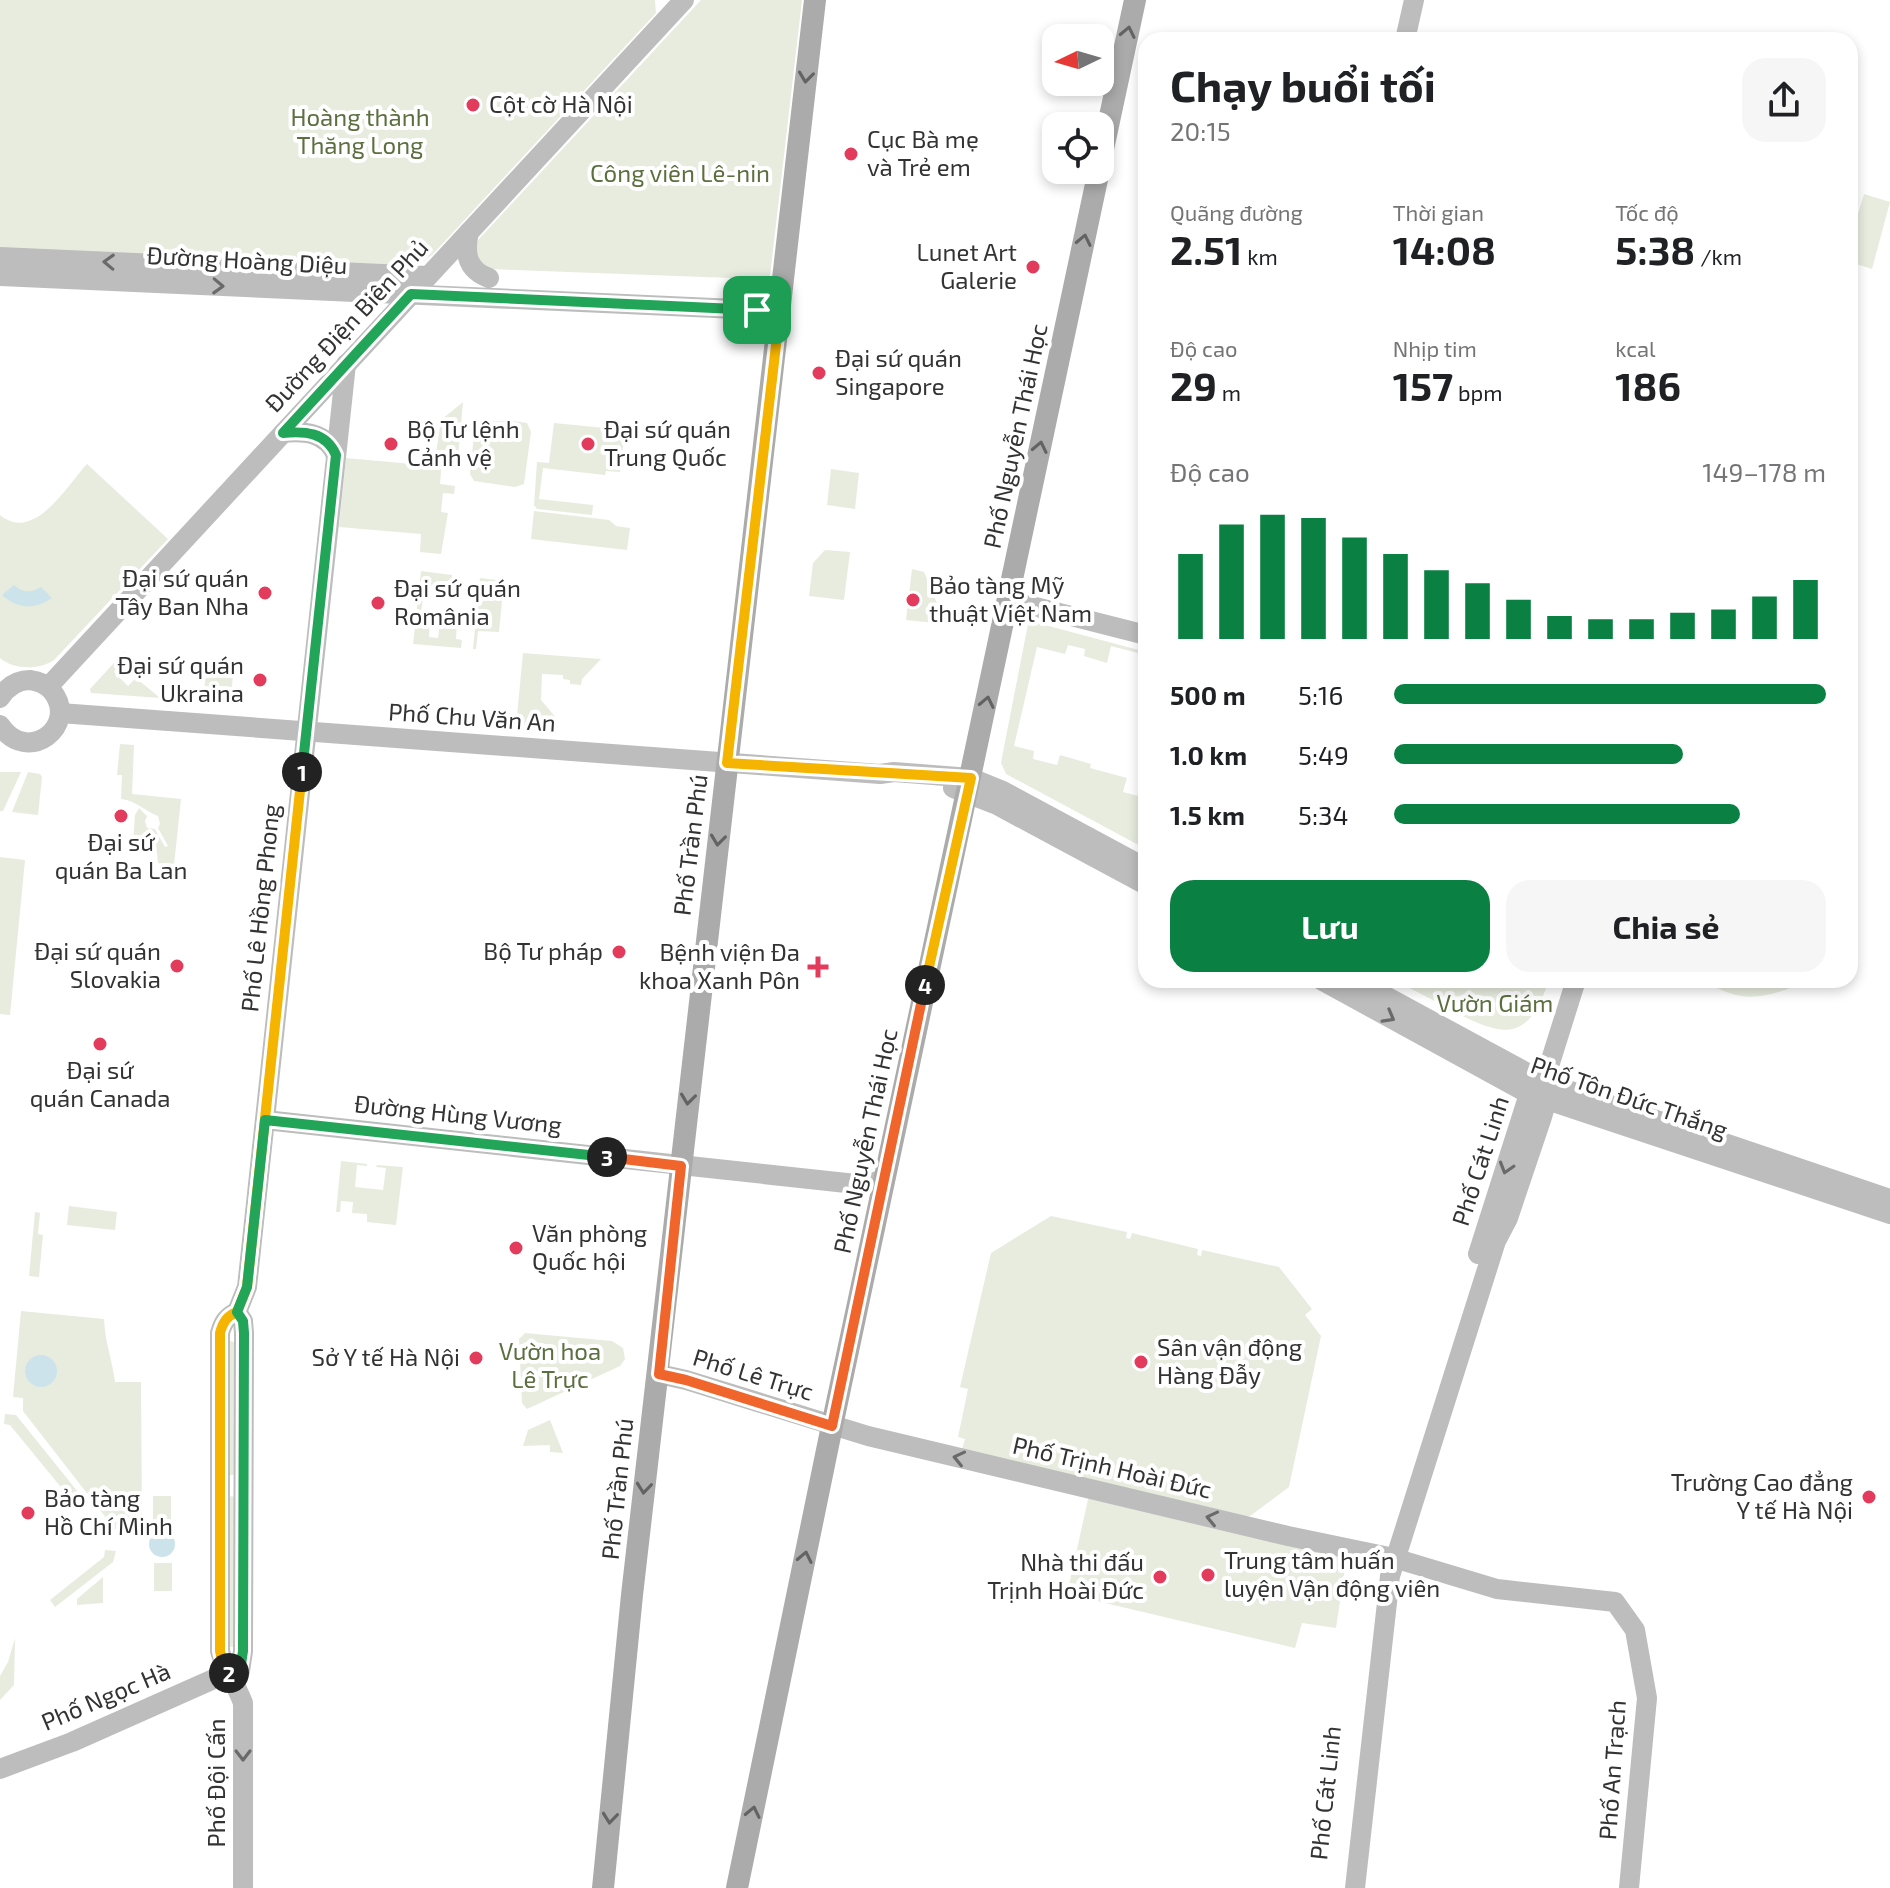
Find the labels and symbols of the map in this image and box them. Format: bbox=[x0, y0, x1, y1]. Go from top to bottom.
north arrow bbox=[1042, 24, 1114, 96]
one-way arrow bbox=[1119, 26, 1136, 39]
one-way arrow bbox=[798, 71, 815, 84]
place label: Cột cờ Hà Nội bbox=[489, 89, 633, 118]
marker: Cột cờ Hà Nội bbox=[464, 96, 482, 114]
park label: Hoàng thành Thăng Long bbox=[290, 102, 430, 159]
place label: Cục Bà mẹ và Trẻ em bbox=[867, 124, 979, 181]
marker: Cục Bà mẹ và Trẻ em bbox=[842, 145, 860, 163]
park label: Công viên Lê-nin bbox=[590, 158, 770, 187]
street label: Đường Điện Biên Phủ bbox=[258, 232, 434, 417]
one-way arrow bbox=[1074, 234, 1091, 247]
place label: Lunet Art Galerie bbox=[917, 237, 1017, 294]
street label: Đường Hoàng Diệu bbox=[146, 240, 348, 279]
one-way arrow bbox=[102, 253, 115, 270]
marker: Lunet Art Galerie bbox=[1024, 258, 1042, 276]
pin bbox=[723, 276, 791, 344]
one-way arrow bbox=[212, 277, 225, 294]
street label: Phố Nguyễn Thái Học bbox=[977, 321, 1053, 551]
place label: Đại sứ quán Singapore bbox=[835, 343, 962, 400]
marker: Đại sứ quán Singapore bbox=[810, 364, 828, 382]
place label: Bộ Tư lệnh Cảnh vệ bbox=[407, 414, 520, 471]
place label: Đại sứ quán Trung Quốc bbox=[604, 414, 731, 471]
marker: Bộ Tư lệnh Cảnh vệ bbox=[382, 435, 400, 453]
marker: Đại sứ quán Trung Quốc bbox=[579, 435, 597, 453]
one-way arrow bbox=[1031, 441, 1048, 454]
place label: Đại sứ quán Tây Ban Nha bbox=[115, 563, 249, 620]
place label: Bảo tàng Mỹ thuật Việt Nam bbox=[929, 570, 1092, 627]
place label: Đại sứ quán România bbox=[394, 573, 521, 630]
marker: Đại sứ quán Tây Ban Nha bbox=[256, 584, 274, 602]
marker: Bảo tàng Mỹ thuật Việt Nam bbox=[904, 591, 922, 609]
marker: Đại sứ quán România bbox=[369, 594, 387, 612]
place label: Đại sứ quán Ukraina bbox=[117, 650, 244, 707]
marker: Đại sứ quán Ukraina bbox=[251, 671, 269, 689]
one-way arrow bbox=[978, 695, 995, 709]
street label: Phố Chu Văn An bbox=[387, 696, 557, 737]
pin: 1 bbox=[282, 752, 322, 792]
street label: Phố Trần Phú bbox=[666, 773, 713, 917]
street label: Phố Lê Hồng Phong bbox=[234, 802, 285, 1013]
marker: Đại sứ quán Ba Lan bbox=[112, 807, 130, 825]
place label: Đại sứ quán Ba Lan bbox=[55, 827, 187, 884]
one-way arrow bbox=[710, 833, 727, 847]
place label: Đại sứ quán Slovakia bbox=[34, 936, 161, 993]
place label: Bộ Tư pháp bbox=[483, 936, 603, 965]
place label: Bệnh viện Đa khoa Xanh Pôn bbox=[639, 937, 800, 994]
marker: Bộ Tư pháp bbox=[610, 943, 628, 961]
marker: Bệnh viện Đa khoa Xanh Pôn bbox=[807, 956, 829, 978]
marker: Đại sứ quán Slovakia bbox=[168, 957, 186, 975]
pin: 4 bbox=[905, 965, 945, 1005]
park label: Vườn Giám bbox=[1437, 988, 1553, 1017]
one-way arrow bbox=[1381, 1008, 1396, 1023]
street label: Phố Nguyễn Thái Học bbox=[827, 1026, 903, 1256]
marker: Đại sứ quán Canada bbox=[91, 1035, 109, 1053]
street label: Phố Tôn Đức Thắng bbox=[1527, 1049, 1732, 1144]
place label: Đại sứ quán Canada bbox=[30, 1055, 170, 1112]
street label: Đường Hùng Vương bbox=[353, 1088, 563, 1139]
one-way arrow bbox=[680, 1092, 697, 1105]
street label: Phố Cát Linh bbox=[1445, 1092, 1514, 1229]
pin: 3 bbox=[587, 1137, 627, 1177]
one-way arrow bbox=[1499, 1161, 1515, 1174]
place label: Văn phòng Quốc hội bbox=[532, 1218, 647, 1275]
marker: Văn phòng Quốc hội bbox=[507, 1239, 525, 1257]
place label: Sân vận động Hàng Đẫy bbox=[1157, 1332, 1302, 1389]
park label: Vườn hoa Lê Trực bbox=[499, 1336, 601, 1393]
place label: Sở Y tế Hà Nội bbox=[312, 1342, 460, 1371]
street label: Phố Lê Trực bbox=[690, 1342, 817, 1406]
marker: Sở Y tế Hà Nội bbox=[467, 1349, 485, 1367]
marker: Sân vận động Hàng Đẫy bbox=[1132, 1353, 1150, 1371]
street label: Phố Trần Phú bbox=[595, 1417, 638, 1561]
street label: Phố Trịnh Hoài Đức bbox=[1010, 1430, 1215, 1504]
one-way arrow bbox=[953, 1450, 966, 1467]
place label: Trường Cao đẳng Y tế Hà Nội bbox=[1671, 1467, 1853, 1524]
one-way arrow bbox=[636, 1482, 653, 1495]
place label: Bảo tàng Hồ Chí Minh bbox=[44, 1483, 173, 1540]
marker: Trường Cao đẳng Y tế Hà Nội bbox=[1860, 1488, 1878, 1506]
marker: Bảo tàng Hồ Chí Minh bbox=[19, 1504, 37, 1522]
one-way arrow bbox=[1205, 1510, 1219, 1527]
place label: Trung tâm huấn luyện Vận động viên bbox=[1224, 1545, 1440, 1602]
place label: Nhà thi đấu Trịnh Hoài Đức bbox=[987, 1547, 1144, 1604]
one-way arrow bbox=[796, 1551, 813, 1564]
marker: Trung tâm huấn luyện Vận động viên bbox=[1199, 1566, 1217, 1584]
marker: Nhà thi đấu Trịnh Hoài Đức bbox=[1151, 1568, 1169, 1586]
pin: 2 bbox=[209, 1653, 249, 1693]
street label: Phố Ngọc Hà bbox=[37, 1655, 174, 1736]
street label: Phố An Trạch bbox=[1592, 1699, 1631, 1841]
street label: Phố Đội Cấn bbox=[201, 1719, 230, 1847]
street label: Phố Cát Linh bbox=[1303, 1724, 1346, 1861]
one-way arrow bbox=[234, 1749, 252, 1762]
one-way arrow bbox=[743, 1805, 760, 1818]
one-way arrow bbox=[601, 1812, 618, 1825]

